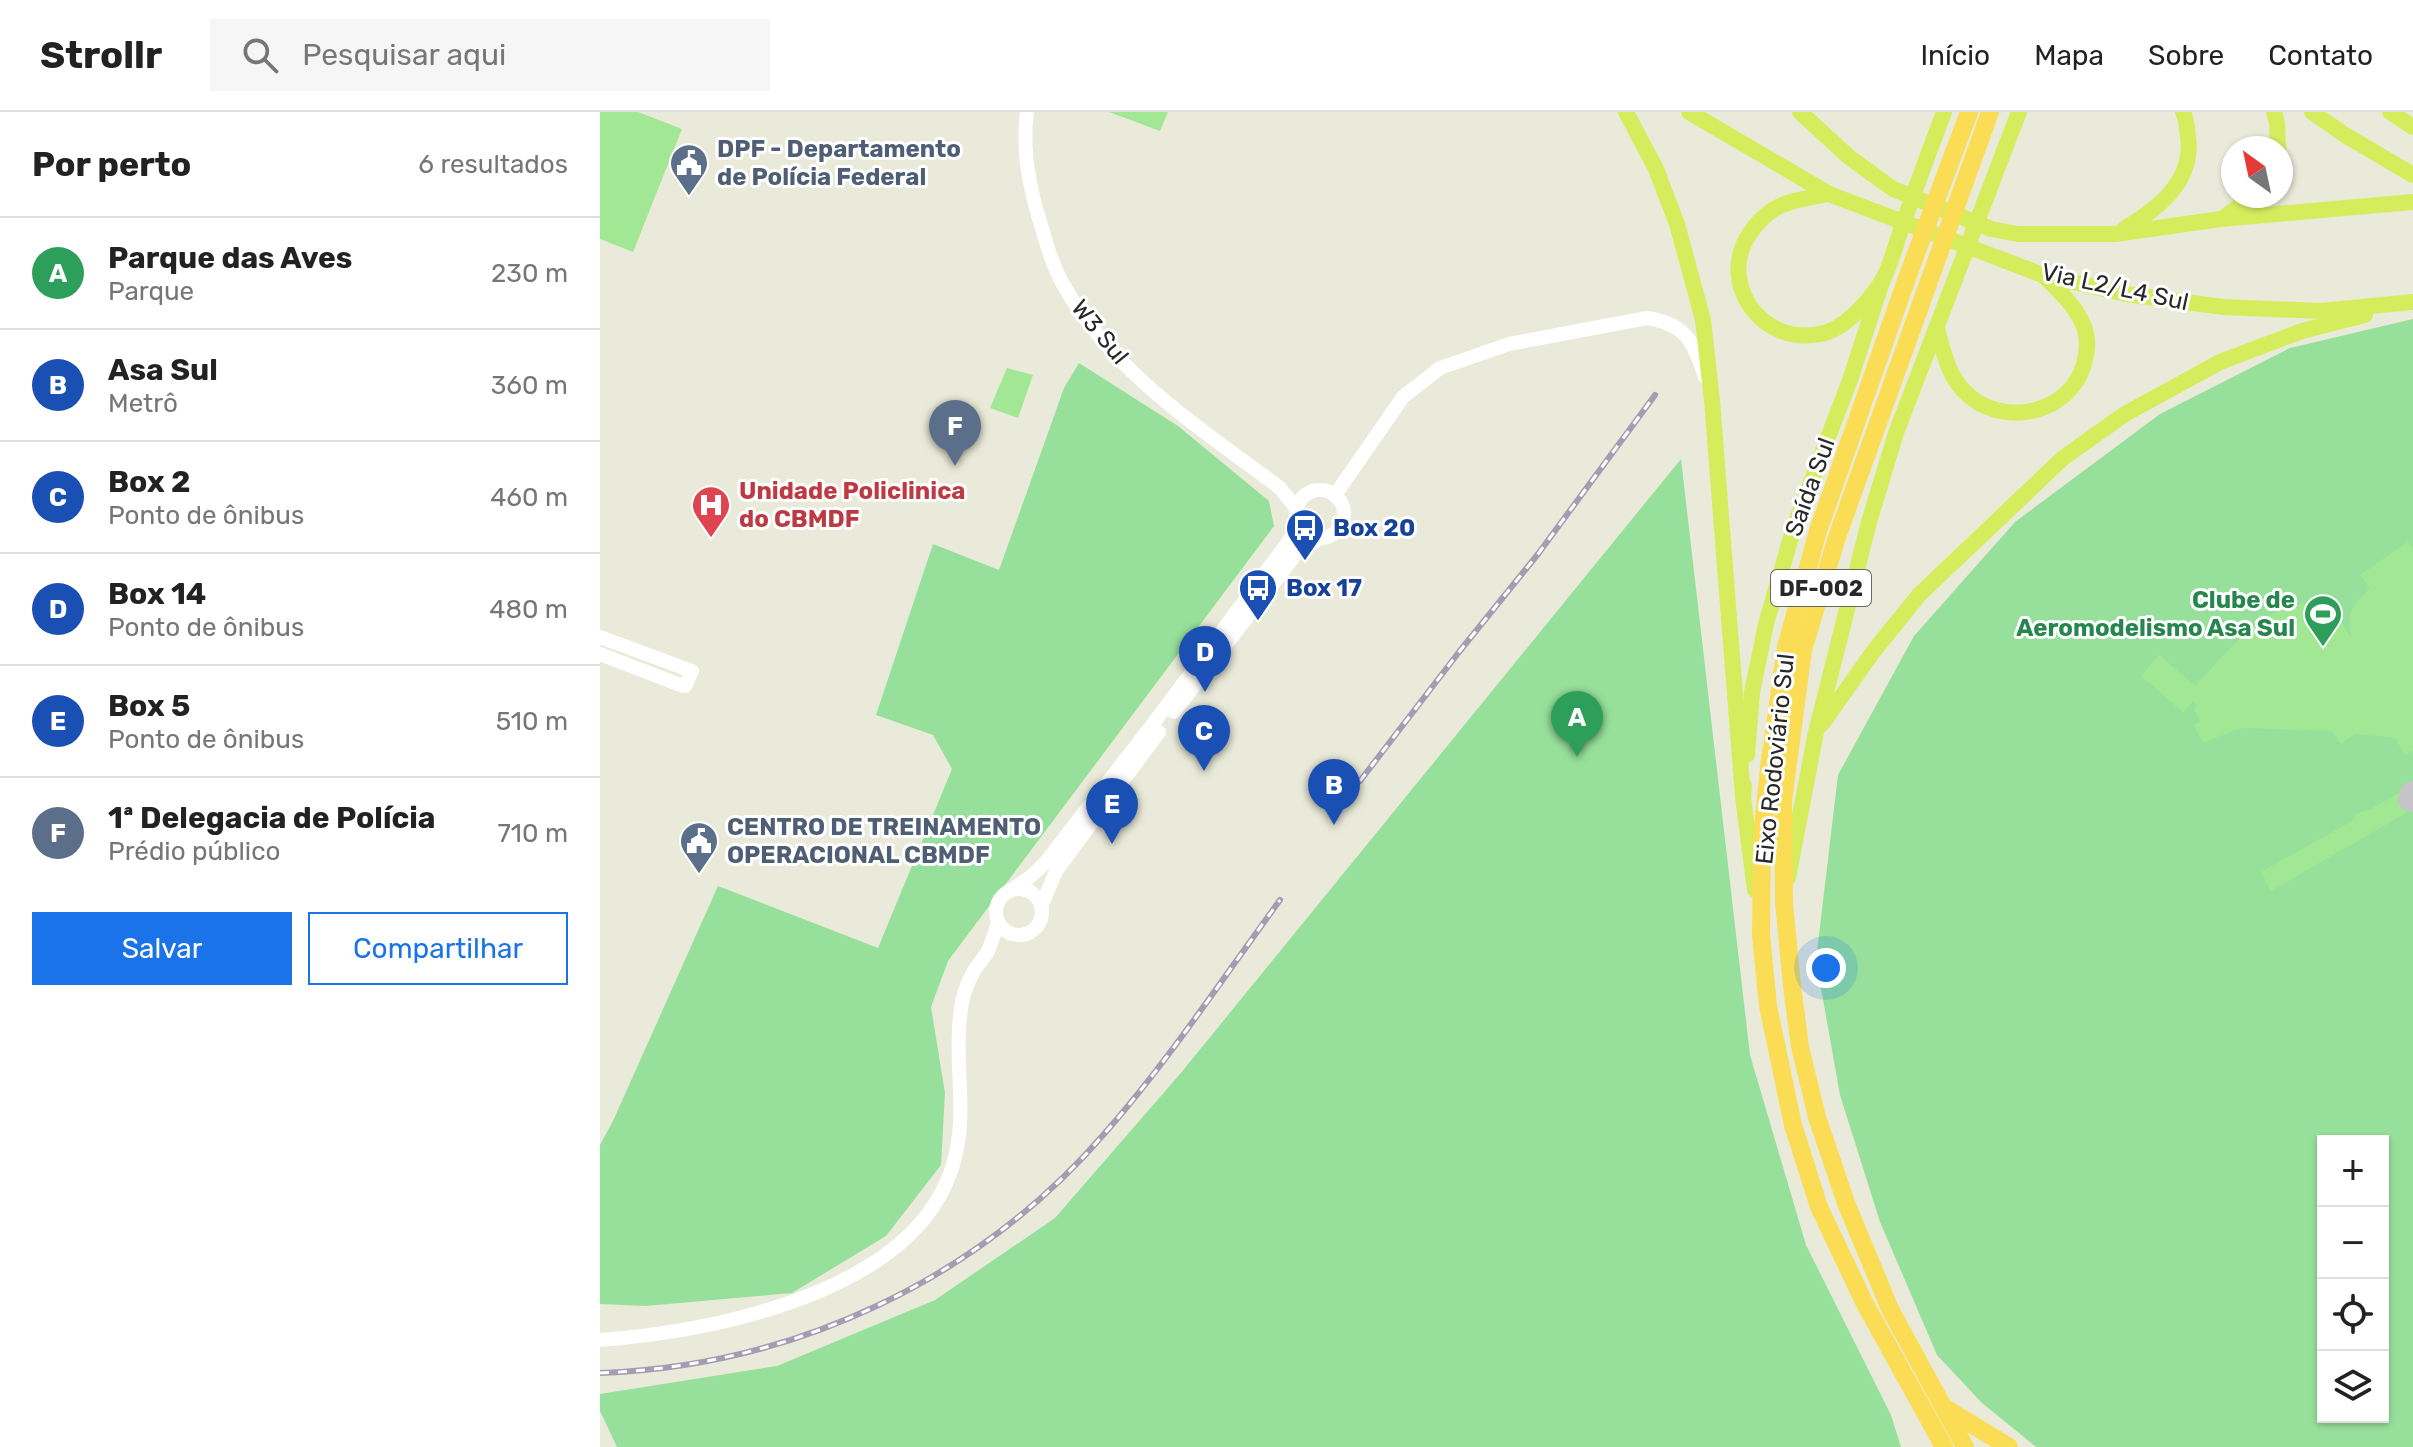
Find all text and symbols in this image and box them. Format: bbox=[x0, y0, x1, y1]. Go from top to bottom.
search box bbox=[210, 19, 770, 91]
text: Strollr bbox=[40, 32, 162, 78]
icon: search bbox=[238, 33, 282, 77]
text: Pesquisar aqui bbox=[302, 37, 506, 73]
text: Início bbox=[1920, 39, 1990, 72]
text: Mapa bbox=[2034, 39, 2104, 72]
text: Sobre bbox=[2148, 39, 2224, 72]
text: Contato bbox=[2268, 39, 2373, 72]
place label: DPF - Departamento de Polícia Federal bbox=[717, 135, 961, 191]
north arrow bbox=[2221, 136, 2293, 208]
public building icon: DPF - Departamento de Polícia Federal bbox=[668, 142, 710, 197]
text: Por perto bbox=[32, 144, 191, 185]
text: 6 resultados bbox=[418, 149, 568, 180]
text: Parque das Aves bbox=[108, 240, 352, 276]
text: A bbox=[49, 258, 67, 289]
text: 230 m bbox=[491, 258, 568, 289]
street label: Via L2/L4 Sul bbox=[2039, 258, 2191, 316]
text: Parque bbox=[108, 276, 194, 307]
street label: W3 Sul bbox=[1066, 294, 1134, 370]
text: Asa Sul bbox=[108, 352, 218, 388]
text: B bbox=[49, 370, 67, 401]
text: 360 m bbox=[491, 370, 568, 401]
text: Metrô bbox=[108, 388, 178, 419]
pin: F bbox=[929, 400, 981, 466]
street label: Saída Sul bbox=[1779, 434, 1841, 540]
text: Box 2 bbox=[108, 464, 190, 500]
place label: Unidade Policlinica do CBMDF bbox=[739, 477, 965, 533]
text: C bbox=[49, 482, 67, 513]
text: 460 m bbox=[490, 482, 568, 513]
hospital icon: Unidade Policlinica do CBMDF bbox=[690, 484, 732, 539]
text: Ponto de ônibus bbox=[108, 500, 304, 531]
bus stop icon: Box 20 bbox=[1284, 507, 1326, 562]
place label: Box 20 bbox=[1333, 514, 1415, 542]
bus stop icon: Box 17 bbox=[1237, 567, 1279, 622]
road number: DF-002 bbox=[1771, 570, 1871, 606]
place label: Box 17 bbox=[1286, 574, 1362, 602]
text: Box 14 bbox=[108, 576, 206, 612]
place label: Clube de Aeromodelismo Asa Sul bbox=[2016, 586, 2295, 642]
sports icon: Clube de Aeromodelismo Asa Sul bbox=[2302, 593, 2344, 648]
text: D bbox=[49, 594, 67, 625]
text: 480 m bbox=[489, 594, 568, 625]
text: Ponto de ônibus bbox=[108, 612, 304, 643]
pin: D bbox=[1179, 626, 1231, 692]
street label: Eixo Rodoviário Sul bbox=[1750, 652, 1800, 866]
text: Box 5 bbox=[108, 688, 190, 724]
pin: A bbox=[1551, 691, 1603, 757]
pin: C bbox=[1178, 705, 1230, 771]
text: E bbox=[50, 706, 66, 737]
text: 510 m bbox=[496, 706, 568, 737]
text: Ponto de ônibus bbox=[108, 724, 304, 755]
pin: B bbox=[1308, 759, 1360, 825]
pin: E bbox=[1086, 778, 1138, 844]
text: 1ª Delegacia de Polícia bbox=[108, 800, 436, 836]
place label: CENTRO DE TREINAMENTO OPERACIONAL CBMDF bbox=[727, 813, 1041, 869]
text: F bbox=[50, 818, 66, 849]
text: 710 m bbox=[498, 818, 568, 849]
public building icon: CENTRO DE TREINAMENTO OPERACIONAL CBMDF bbox=[678, 820, 720, 875]
text: Prédio público bbox=[108, 836, 280, 867]
button: Salvar bbox=[32, 912, 292, 985]
button: Compartilhar bbox=[308, 912, 568, 985]
your location bbox=[1806, 948, 1846, 988]
map controls bbox=[2317, 1135, 2389, 1423]
button: + bbox=[2317, 1135, 2389, 1207]
button: − bbox=[2317, 1207, 2389, 1279]
button: locate bbox=[2317, 1279, 2389, 1351]
button: layers bbox=[2317, 1351, 2389, 1423]

